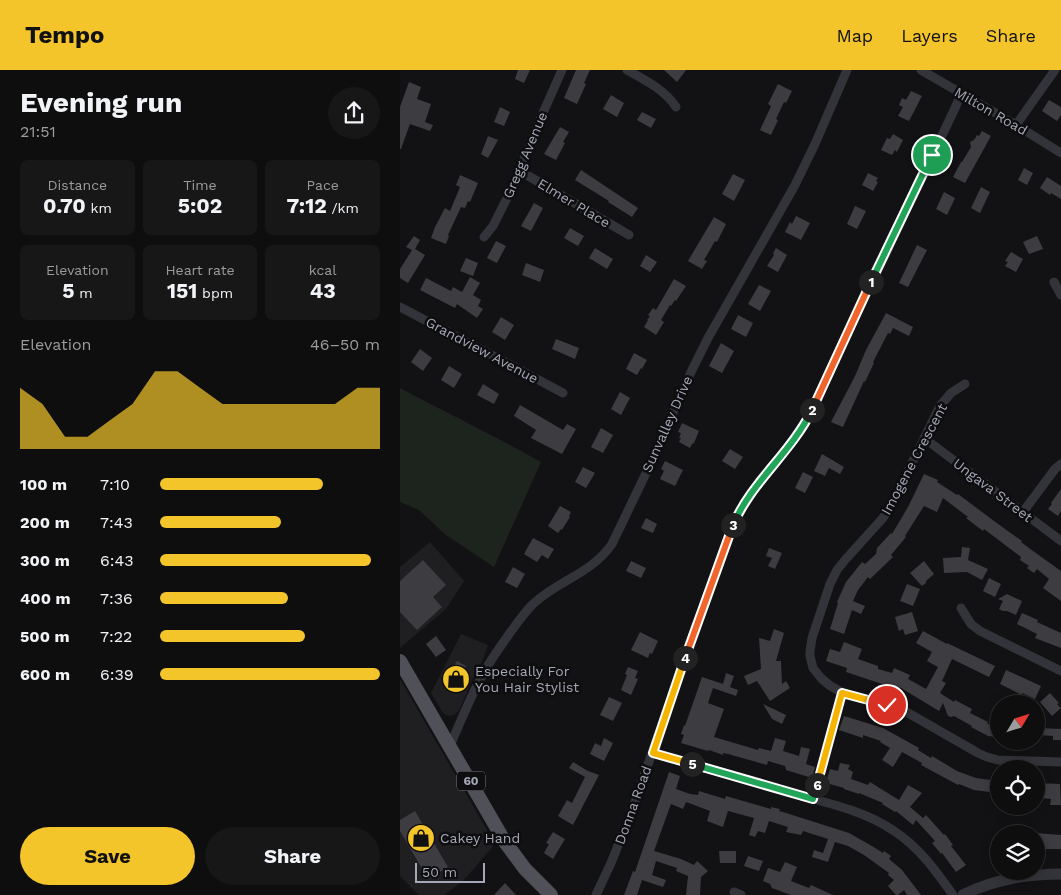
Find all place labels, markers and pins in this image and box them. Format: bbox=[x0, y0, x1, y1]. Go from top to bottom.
pin bbox=[911, 134, 953, 176]
pin: 1 bbox=[858, 270, 884, 294]
pin: 2 bbox=[800, 398, 824, 422]
pin: 3 bbox=[720, 512, 746, 538]
pin: 4 bbox=[672, 646, 698, 670]
place label: Especially For You Hair Stylist bbox=[475, 663, 579, 695]
shop icon: Especially For You Hair Stylist bbox=[441, 664, 471, 694]
pin bbox=[866, 684, 908, 726]
pin: 5 bbox=[680, 752, 704, 776]
pin: 6 bbox=[804, 772, 830, 798]
shop icon: Cakey Hand bbox=[406, 823, 436, 853]
place label: Cakey Hand bbox=[440, 830, 520, 846]

